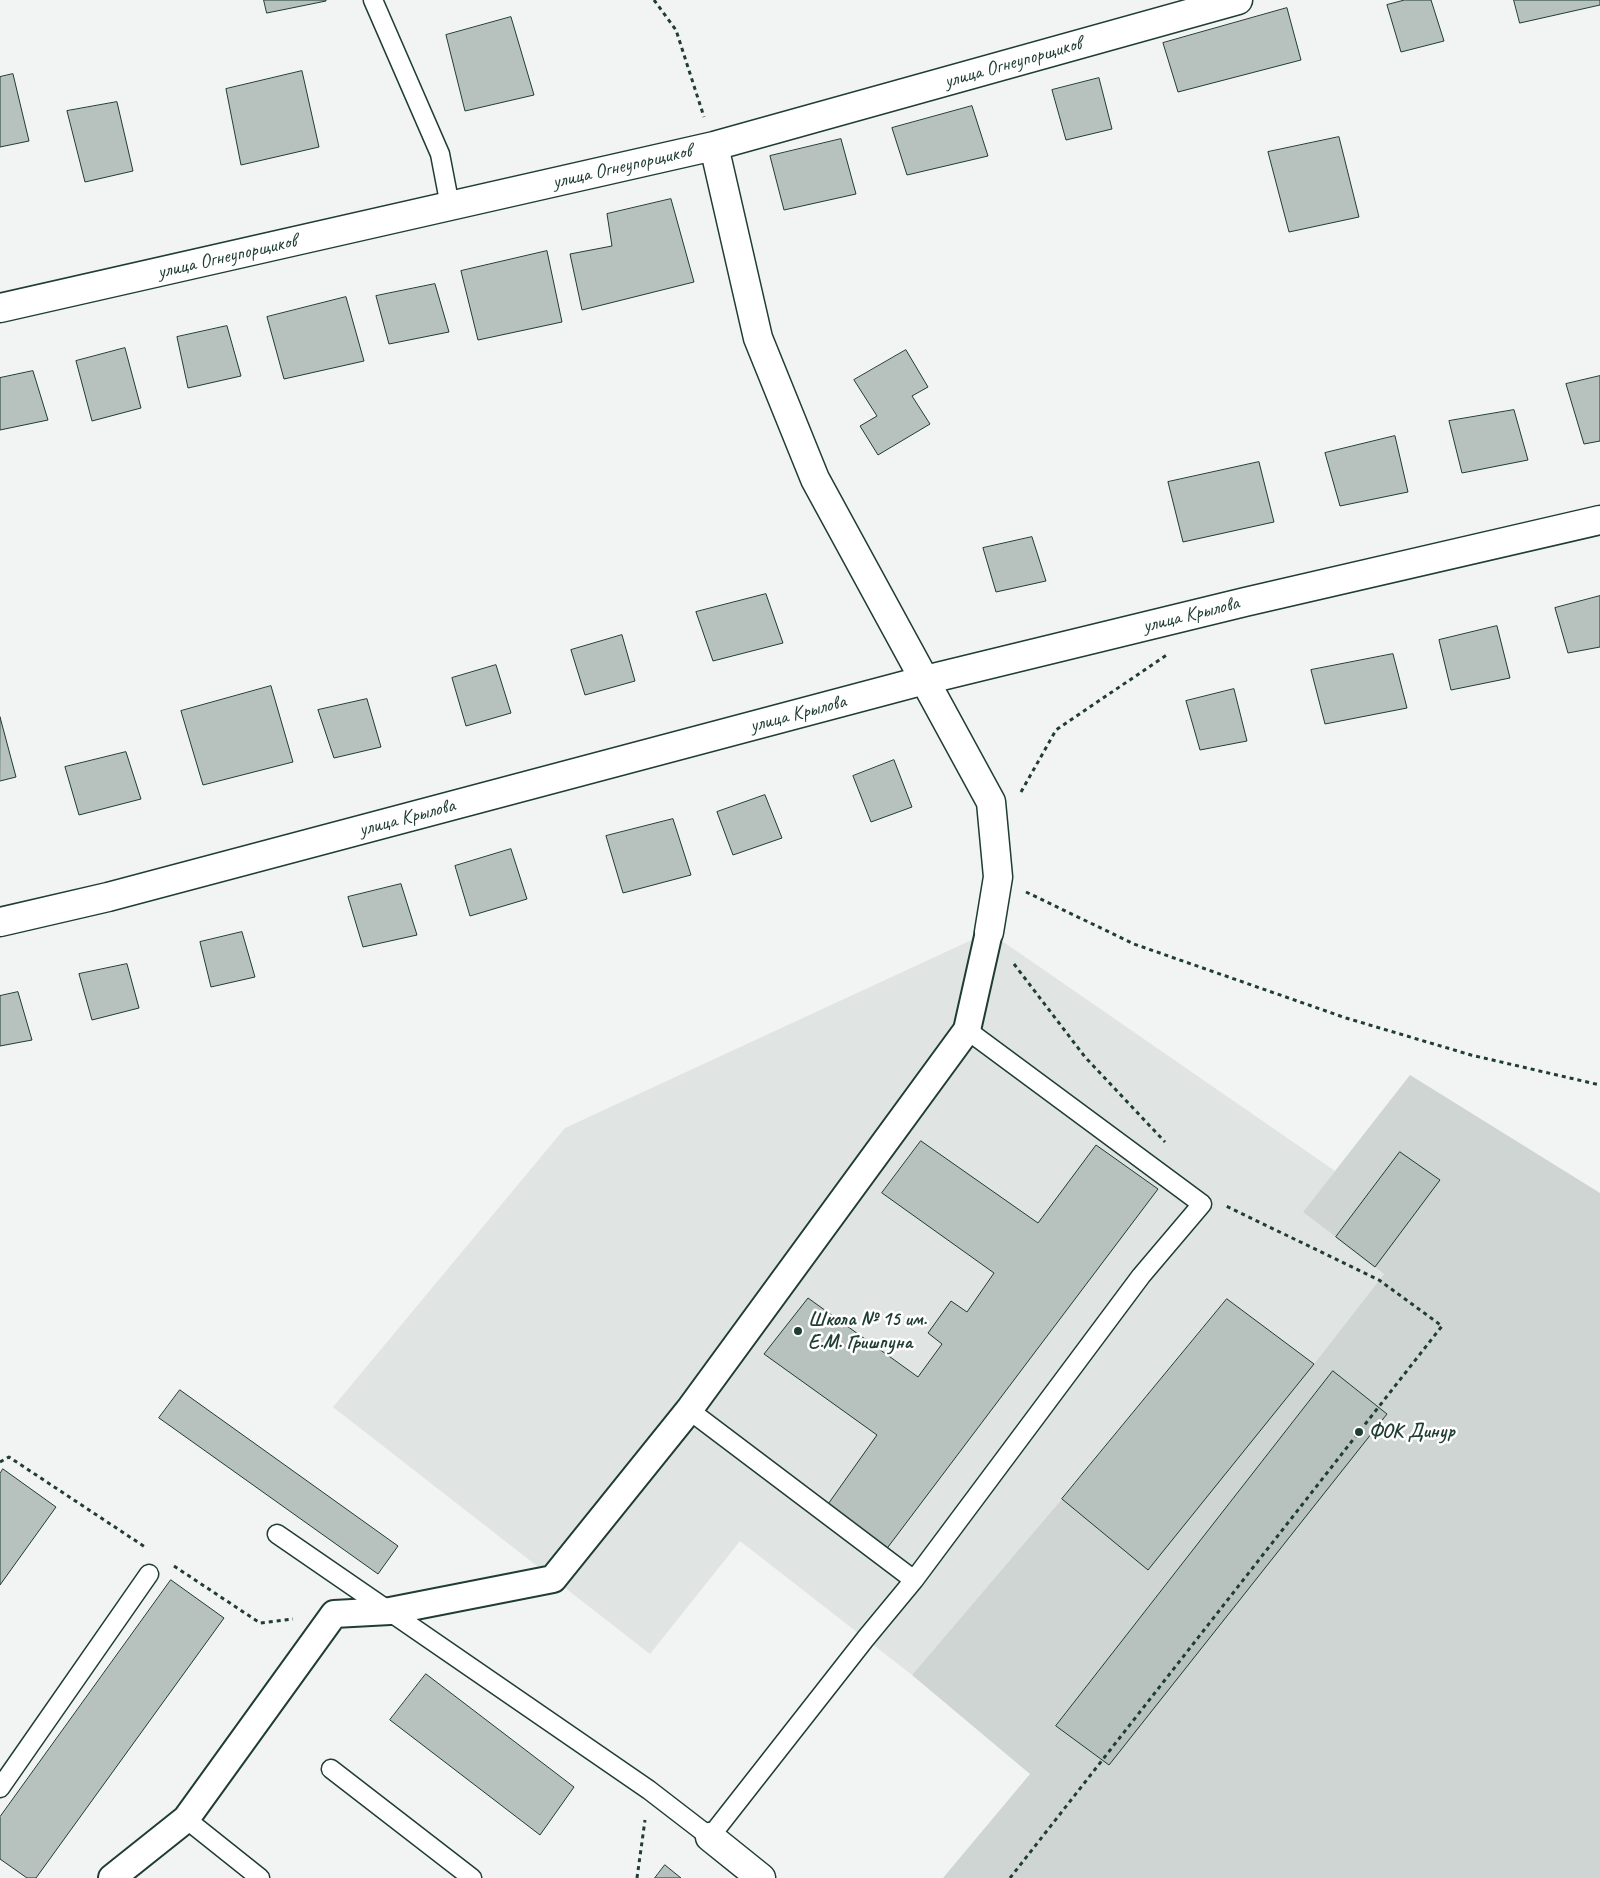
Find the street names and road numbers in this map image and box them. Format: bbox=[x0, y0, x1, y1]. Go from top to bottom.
street label: улица Огнеупорщиков bbox=[942, 32, 1084, 94]
street label: улица Огнеупорщиков bbox=[550, 139, 694, 195]
street label: улица Огнеупорщиков bbox=[155, 229, 299, 285]
street label: улица Крылова bbox=[1140, 591, 1242, 639]
street label: улица Крылова bbox=[747, 690, 849, 738]
street label: улица Крылова bbox=[356, 794, 458, 842]

